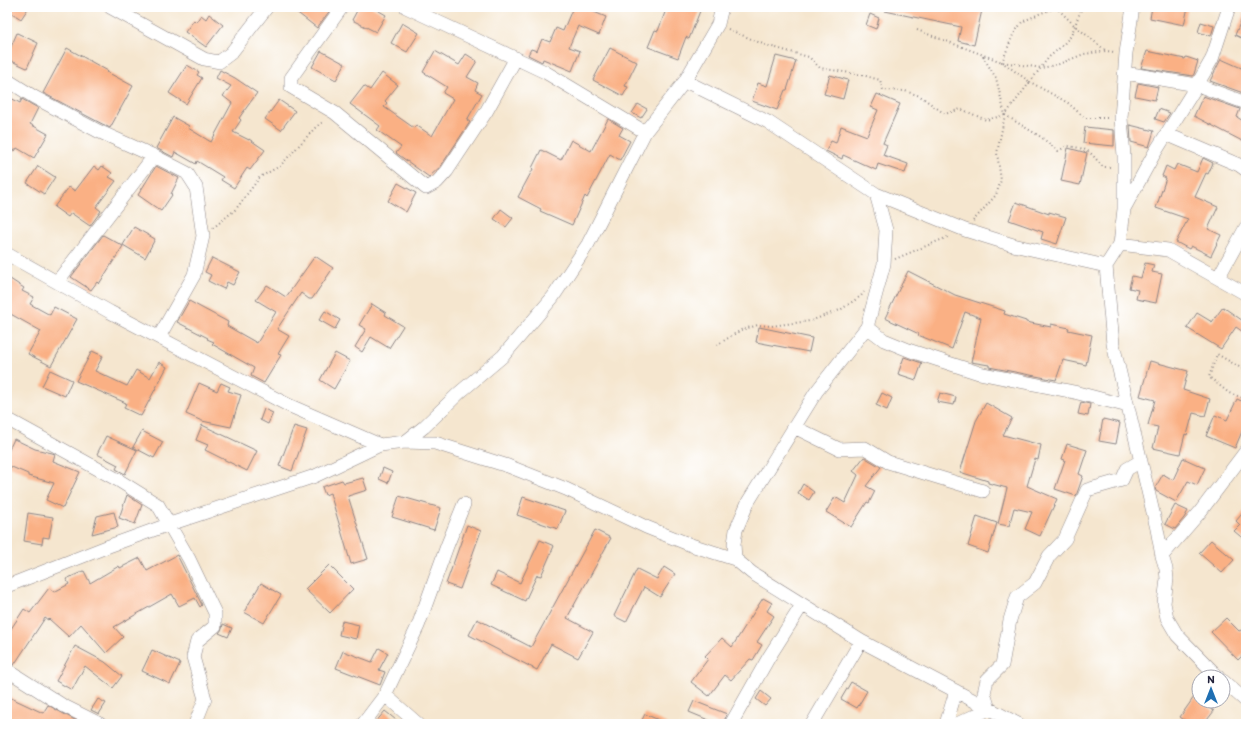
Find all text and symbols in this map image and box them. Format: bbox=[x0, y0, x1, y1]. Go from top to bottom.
north arrow bbox=[1191, 669, 1231, 709]
text: N bbox=[1207, 673, 1215, 686]

